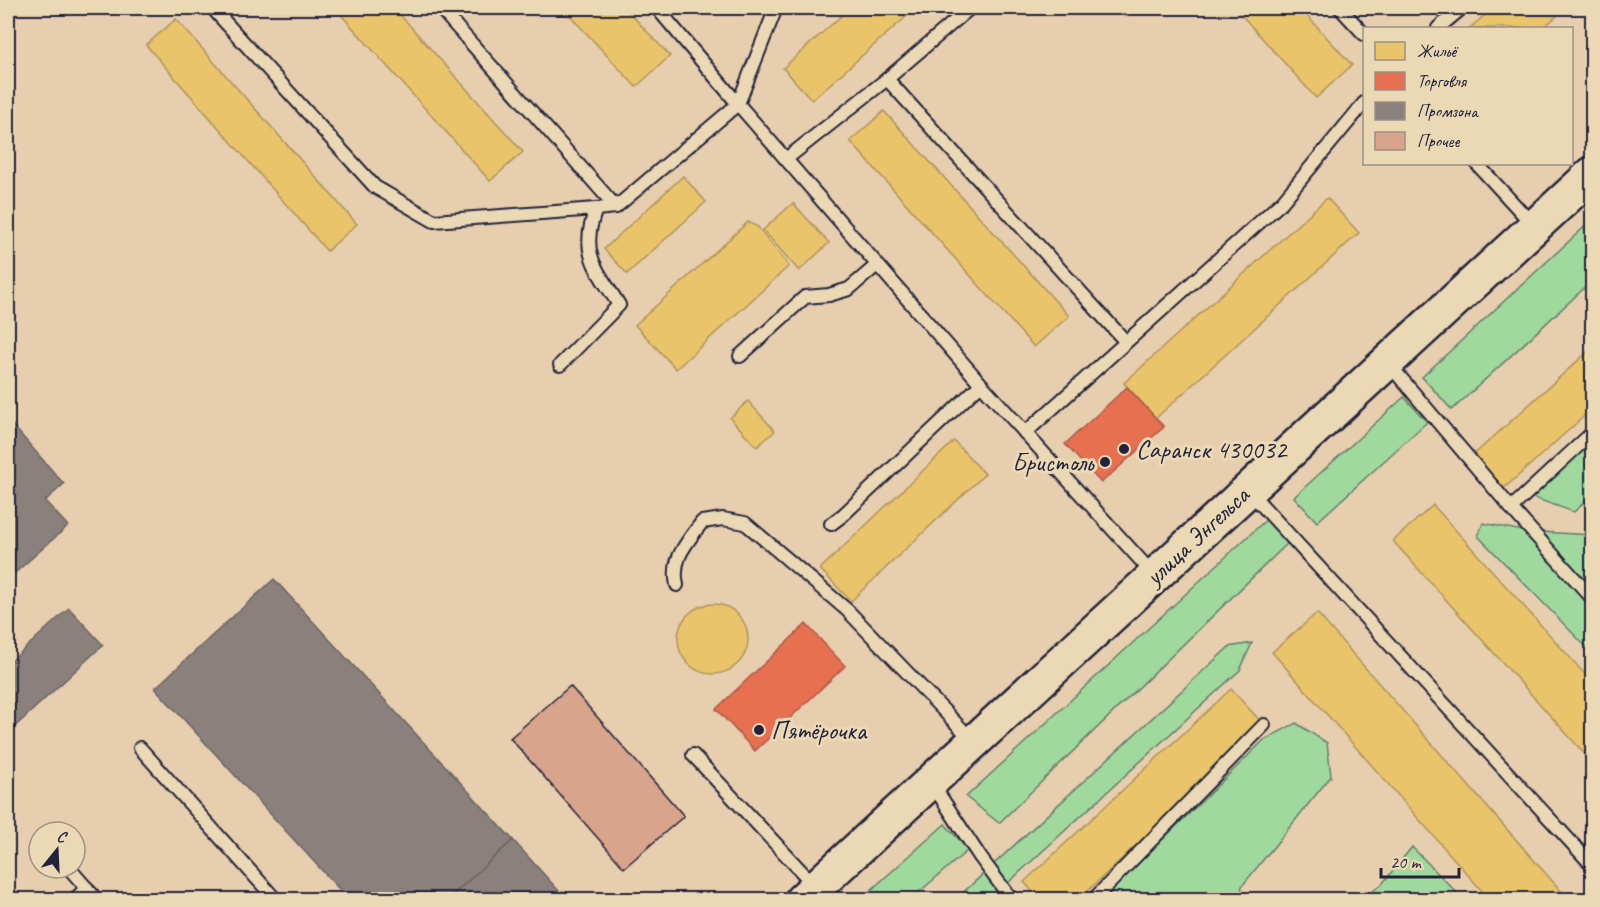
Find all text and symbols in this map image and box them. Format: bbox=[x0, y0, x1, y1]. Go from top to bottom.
legend bbox=[1363, 27, 1573, 165]
text: Жильё bbox=[1417, 40, 1459, 62]
text: Торговля bbox=[1417, 70, 1468, 92]
text: Промзона bbox=[1417, 100, 1479, 122]
text: Прочее bbox=[1417, 130, 1460, 152]
place label: Саранск 430032 bbox=[1136, 433, 1289, 466]
marker: Саранск 430032 bbox=[1117, 442, 1131, 456]
place label: Бристоль bbox=[1012, 446, 1095, 479]
marker: Бристоль bbox=[1098, 455, 1112, 469]
street label: улица Энгельса bbox=[1136, 478, 1257, 594]
place label: Пятёрочка bbox=[771, 714, 868, 747]
marker: Пятёрочка bbox=[752, 723, 766, 737]
north arrow bbox=[27, 820, 87, 880]
text: С bbox=[54, 826, 70, 848]
scale bar bbox=[1381, 841, 1459, 879]
text: 20 m bbox=[1390, 851, 1423, 873]

